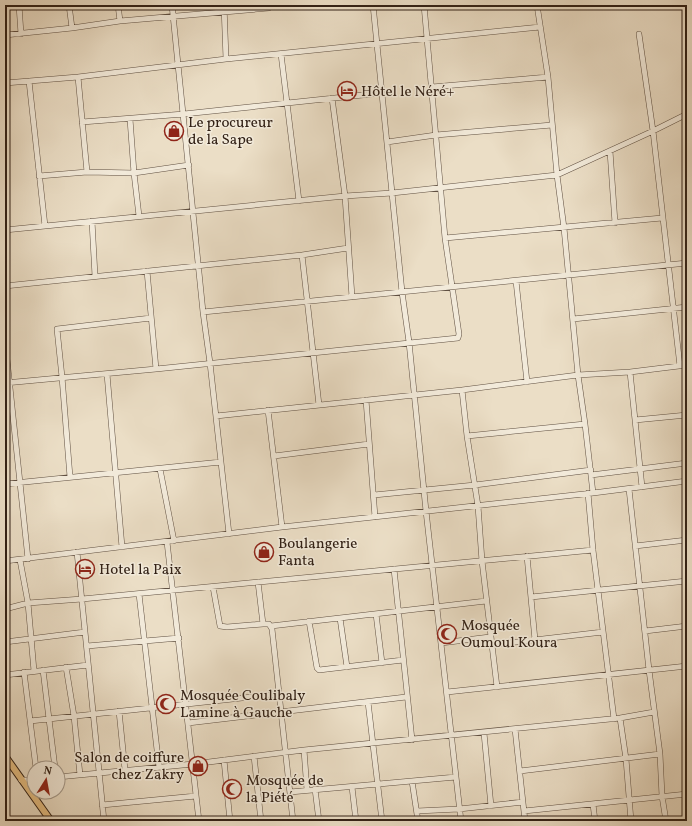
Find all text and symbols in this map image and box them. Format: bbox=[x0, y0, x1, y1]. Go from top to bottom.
hotel icon: Hôtel le Néré+ bbox=[336, 80, 358, 102]
place label: Hôtel le Néré+ bbox=[361, 82, 454, 103]
place label: Le procureur de la Sape bbox=[188, 113, 273, 151]
shop icon: Le procureur de la Sape bbox=[163, 120, 185, 142]
place label: Boulangerie Fanta bbox=[278, 534, 357, 572]
shop icon: Boulangerie Fanta bbox=[253, 541, 275, 563]
hotel icon: Hotel la Paix bbox=[74, 558, 96, 580]
place label: Hotel la Paix bbox=[99, 560, 182, 581]
place label: Mosquée Oumoul Koura bbox=[461, 616, 557, 654]
mosque icon: Mosquée Oumoul Koura bbox=[436, 623, 458, 645]
place label: Mosquée Coulibaly Lamine à Gauche bbox=[180, 686, 305, 724]
mosque icon: Mosquée Coulibaly Lamine à Gauche bbox=[155, 693, 177, 715]
place label: Salon de coiffure chez Zakry bbox=[74, 748, 184, 786]
shop icon: Salon de coiffure chez Zakry bbox=[187, 755, 209, 777]
north arrow bbox=[26, 760, 66, 800]
text: N bbox=[42, 764, 53, 780]
place label: Mosquée de la Piété bbox=[246, 771, 324, 809]
mosque icon: Mosquée de la Piété bbox=[221, 778, 243, 800]

